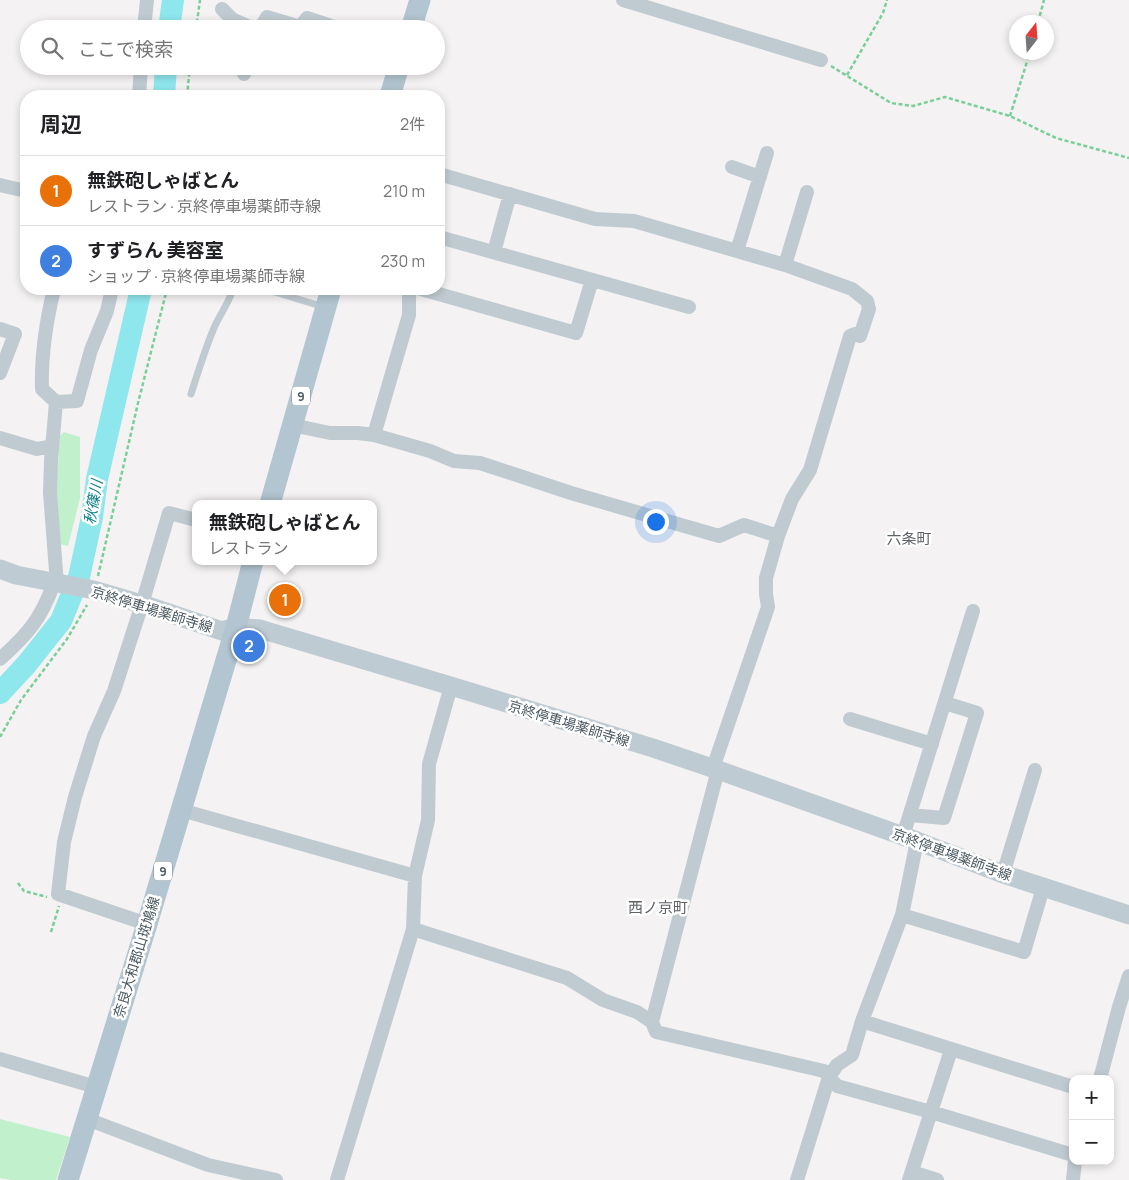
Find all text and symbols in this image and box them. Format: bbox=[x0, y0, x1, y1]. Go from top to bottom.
north arrow bbox=[1009, 15, 1054, 60]
search box bbox=[20, 20, 445, 75]
icon: search bbox=[38, 34, 66, 62]
text: ここで検索 bbox=[78, 36, 173, 62]
text: 周辺 bbox=[40, 110, 82, 138]
text: 2件 bbox=[400, 113, 425, 135]
text: 無鉄砲しゃばとん bbox=[87, 167, 239, 193]
text: 1 bbox=[52, 180, 60, 202]
text: 210 m bbox=[383, 180, 425, 202]
text: レストラン · 京終停車場薬師寺線 bbox=[87, 195, 321, 217]
text: すずらん 美容室 bbox=[87, 237, 224, 263]
text: 2 bbox=[51, 250, 61, 272]
text: 230 m bbox=[381, 250, 425, 272]
text: ショップ · 京終停車場薬師寺線 bbox=[87, 265, 305, 287]
road number: 9 bbox=[292, 386, 310, 406]
water label: 秋篠川 bbox=[79, 476, 108, 526]
popup bbox=[192, 500, 377, 565]
text: 無鉄砲しゃばとん bbox=[208, 509, 361, 535]
your location bbox=[643, 509, 669, 535]
district label: 六条町 bbox=[886, 528, 932, 549]
text: レストラン bbox=[208, 537, 289, 559]
street label: 京終停車場薬師寺線 bbox=[89, 581, 215, 637]
pin: 1 bbox=[269, 581, 301, 619]
pin: 2 bbox=[233, 627, 265, 665]
street label: 京終停車場薬師寺線 bbox=[506, 695, 632, 751]
street label: 京終停車場薬師寺線 bbox=[890, 824, 1014, 884]
road number: 9 bbox=[154, 861, 172, 880]
street label: 奈良大和郡山斑鳩線 bbox=[108, 894, 164, 1020]
district label: 西ノ京町 bbox=[628, 897, 688, 918]
map controls bbox=[1069, 1075, 1114, 1165]
button: + bbox=[1069, 1075, 1114, 1120]
button: − bbox=[1069, 1120, 1114, 1165]

